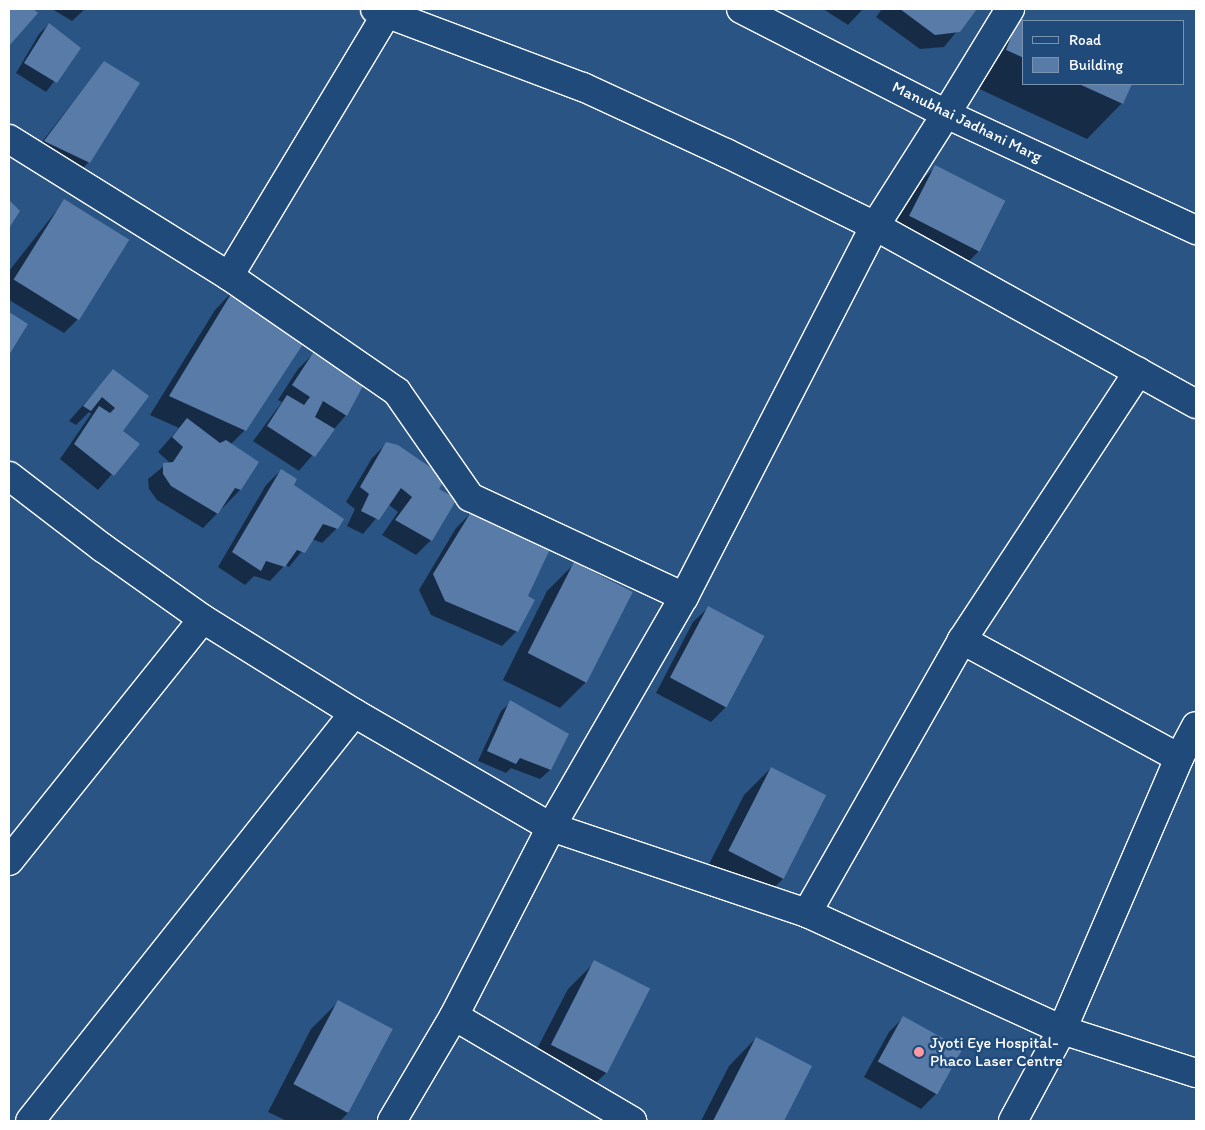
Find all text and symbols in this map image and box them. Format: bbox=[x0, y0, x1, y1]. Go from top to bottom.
legend bbox=[1022, 20, 1185, 85]
text: Road bbox=[1069, 31, 1101, 49]
text: Building bbox=[1069, 56, 1123, 74]
street label: Manubhai Jadhani Marg bbox=[889, 77, 1045, 167]
place label: Jyoti Eye Hospital- Phaco Laser Centre bbox=[930, 1033, 1063, 1071]
marker: Jyoti Eye Hospital- Phaco Laser Centre bbox=[912, 1045, 926, 1059]

